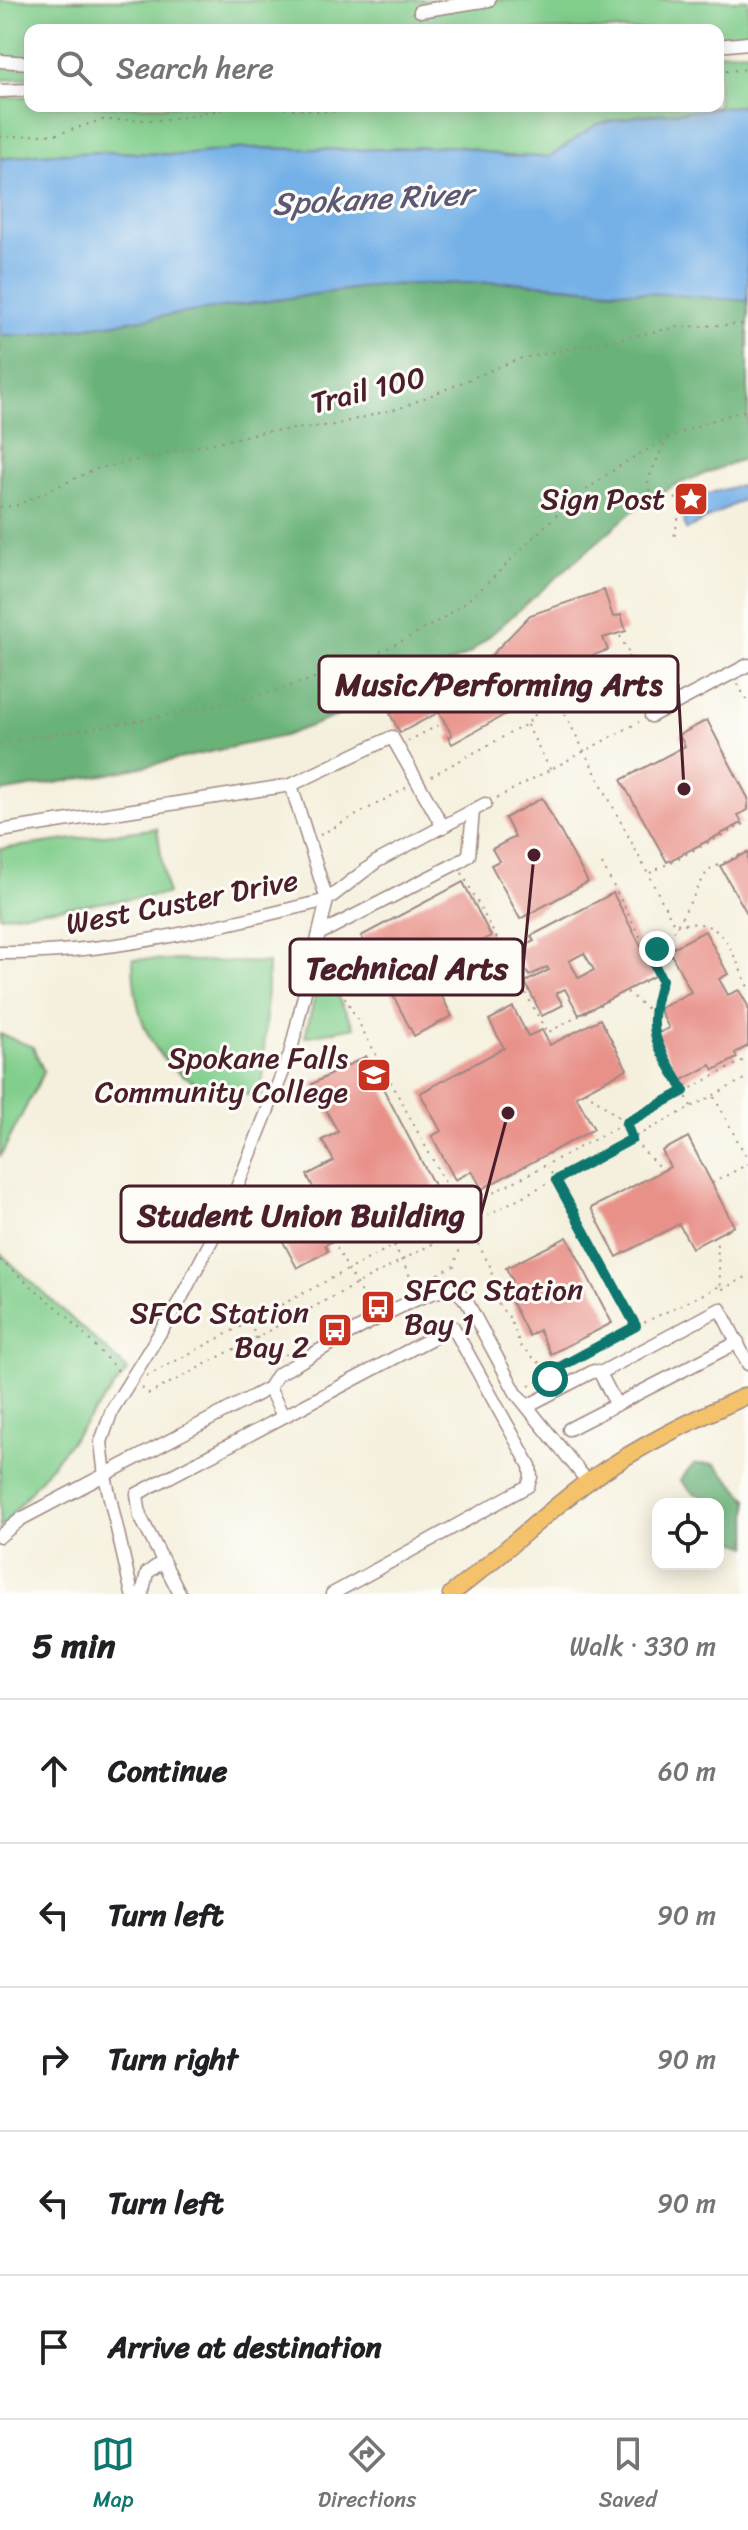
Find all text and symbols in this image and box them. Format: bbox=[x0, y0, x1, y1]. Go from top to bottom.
search box bbox=[24, 24, 724, 112]
text: Search here bbox=[116, 41, 274, 95]
icon: search bbox=[52, 46, 96, 90]
water label: Spokane River bbox=[271, 165, 479, 233]
street label: Trail 100 bbox=[305, 350, 431, 430]
place label: Sign Post bbox=[541, 472, 665, 526]
place icon: Sign Post bbox=[672, 480, 710, 518]
callout: Music/Performing Arts bbox=[319, 656, 678, 712]
text: Music/Performing Arts bbox=[334, 656, 664, 713]
street label: West Custer Drive bbox=[61, 853, 303, 951]
route end bbox=[639, 931, 675, 967]
callout: Technical Arts bbox=[290, 939, 523, 995]
text: Technical Arts bbox=[306, 940, 510, 997]
place label: Spokane Falls Community College bbox=[95, 1031, 349, 1119]
school or university icon: Spokane Falls Community College bbox=[355, 1056, 393, 1094]
callout: Student Union Building bbox=[121, 1186, 481, 1242]
text: Student Union Building bbox=[136, 1187, 465, 1244]
place label: SFCC Station Bay 1 bbox=[404, 1263, 583, 1351]
place label: SFCC Station Bay 2 bbox=[130, 1286, 309, 1374]
bus stop icon: SFCC Station Bay 1 bbox=[359, 1288, 397, 1326]
bus stop icon: SFCC Station Bay 2 bbox=[316, 1311, 354, 1349]
route start bbox=[532, 1361, 568, 1397]
map controls bbox=[652, 1498, 724, 1570]
button: locate bbox=[652, 1498, 724, 1570]
text: 5 min bbox=[32, 1616, 115, 1676]
text: Walk · 330 m bbox=[569, 1623, 716, 1669]
text: Continue bbox=[108, 1744, 227, 1798]
text: 60 m bbox=[658, 1748, 716, 1794]
icon: ahead bbox=[32, 1749, 76, 1793]
text: Turn left bbox=[108, 1888, 224, 1942]
text: 90 m bbox=[657, 1892, 716, 1938]
icon: left bbox=[32, 1893, 76, 1937]
text: Turn right bbox=[108, 2032, 238, 2086]
text: 90 m bbox=[657, 2036, 716, 2082]
icon: right bbox=[32, 2037, 76, 2081]
text: Turn left bbox=[108, 2176, 224, 2230]
text: 90 m bbox=[657, 2180, 716, 2226]
icon: left bbox=[32, 2181, 76, 2225]
text: Arrive at destination bbox=[108, 2320, 382, 2374]
icon: arrive bbox=[32, 2325, 76, 2369]
tab: Map bbox=[91, 2432, 135, 2519]
tab: Directions bbox=[318, 2432, 416, 2519]
tab: Saved bbox=[599, 2432, 657, 2519]

